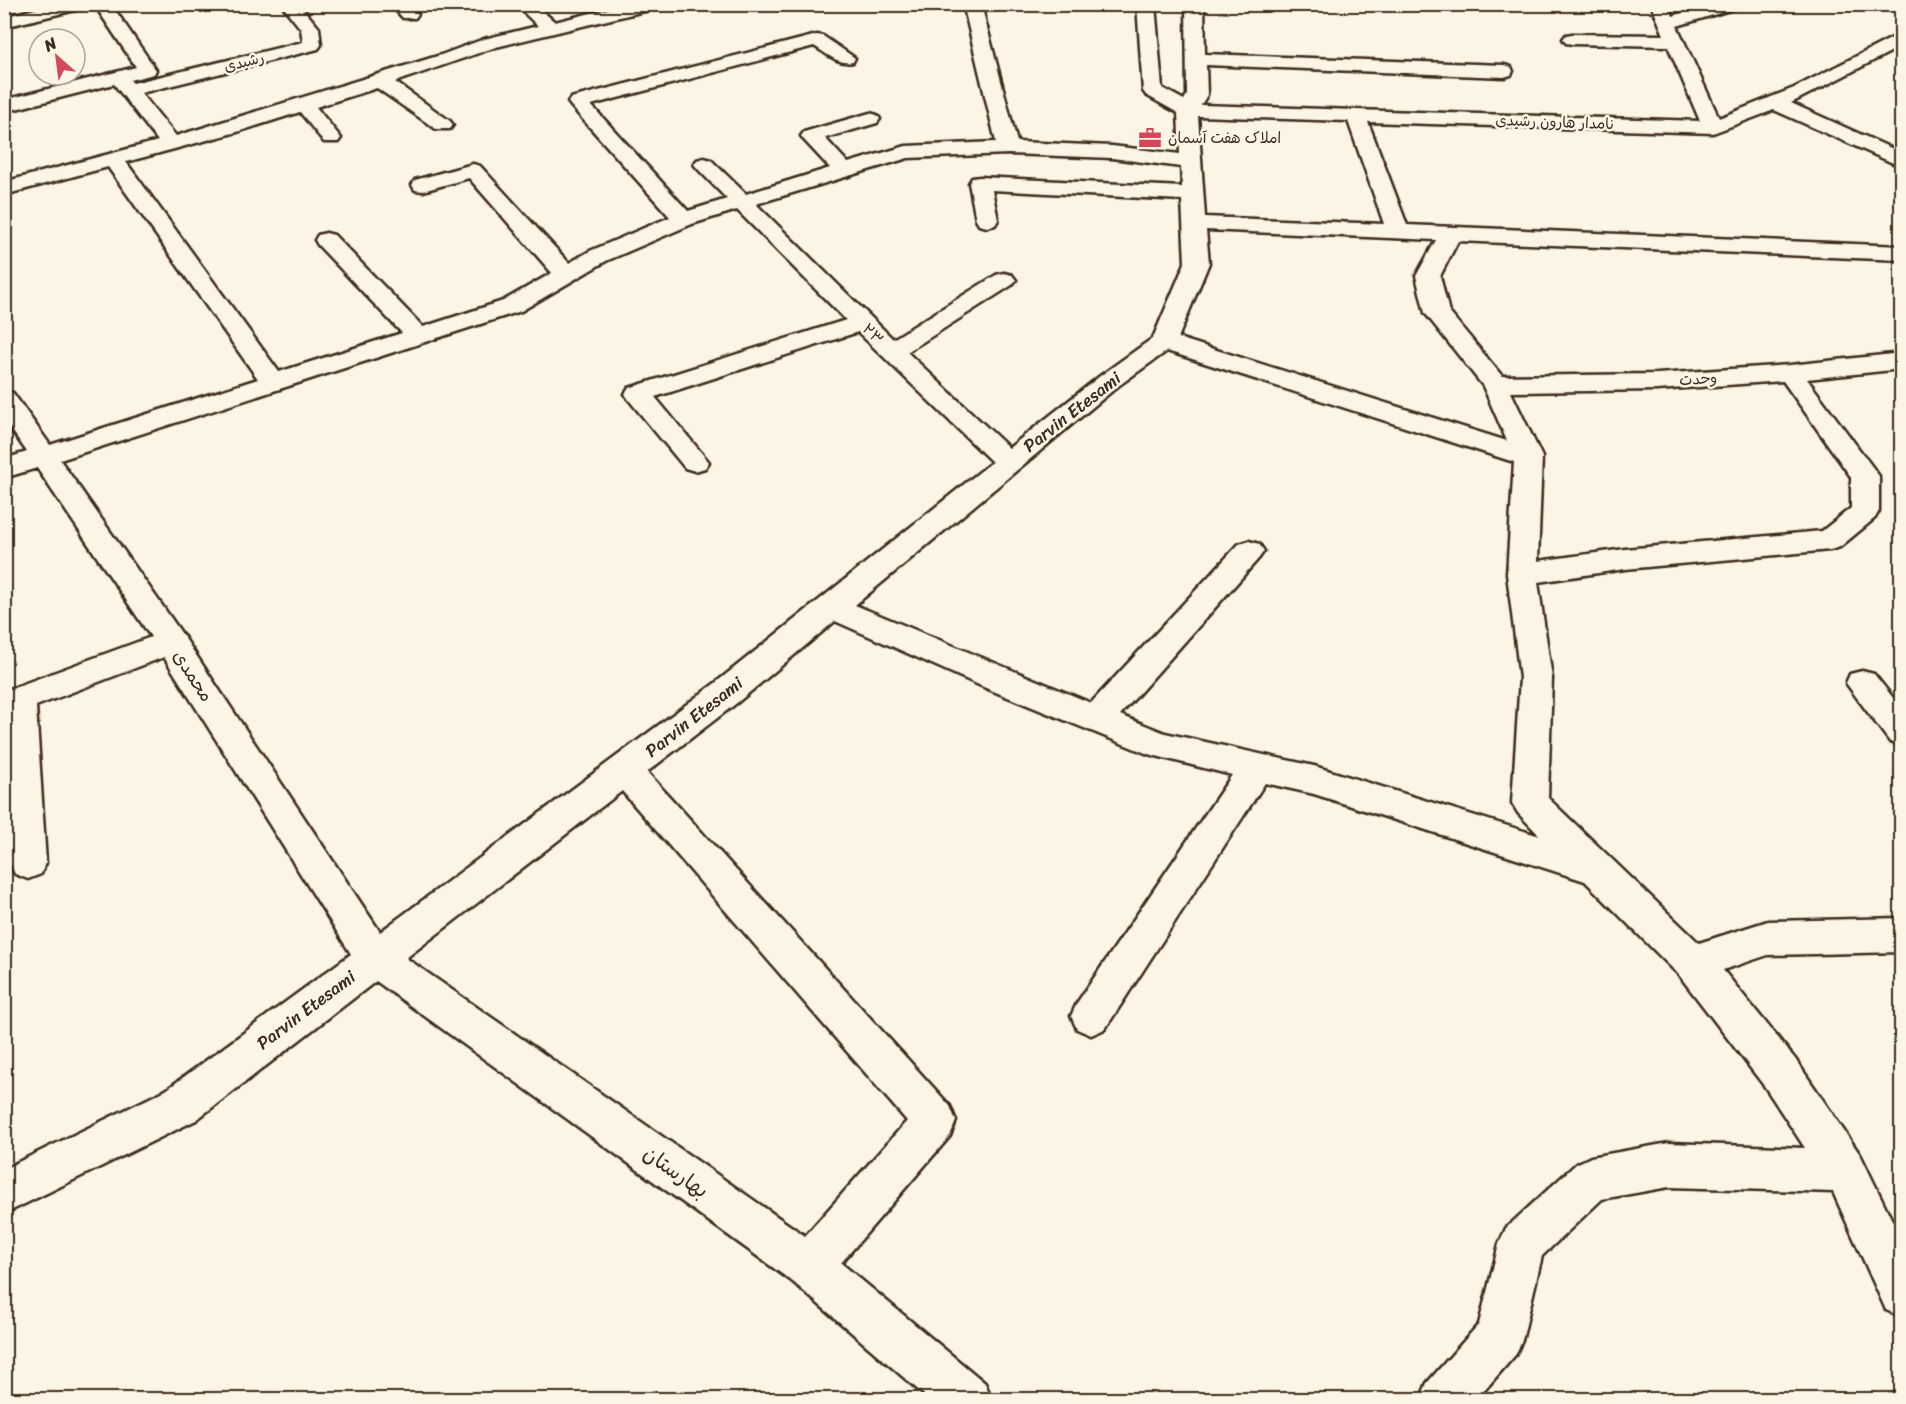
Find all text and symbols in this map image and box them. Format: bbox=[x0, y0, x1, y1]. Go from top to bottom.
north arrow bbox=[27, 27, 87, 87]
text: N bbox=[38, 28, 63, 60]
street label: رشیدی bbox=[221, 44, 267, 80]
street label: نامدار هارون رشیدی bbox=[1495, 107, 1615, 137]
office icon: املاک هفت آسمان bbox=[1137, 125, 1163, 151]
place label: املاک هفت آسمان bbox=[1168, 125, 1281, 151]
street label: ۲۳ bbox=[856, 317, 890, 351]
street label: Parvin Etesami bbox=[1016, 363, 1129, 461]
street label: وحدت bbox=[1678, 365, 1718, 393]
street label: محمدی bbox=[164, 643, 222, 709]
street label: Parvin Etesami bbox=[638, 668, 751, 766]
street label: Parvin Etesami bbox=[249, 961, 363, 1058]
street label: بهارستان bbox=[635, 1135, 717, 1209]

